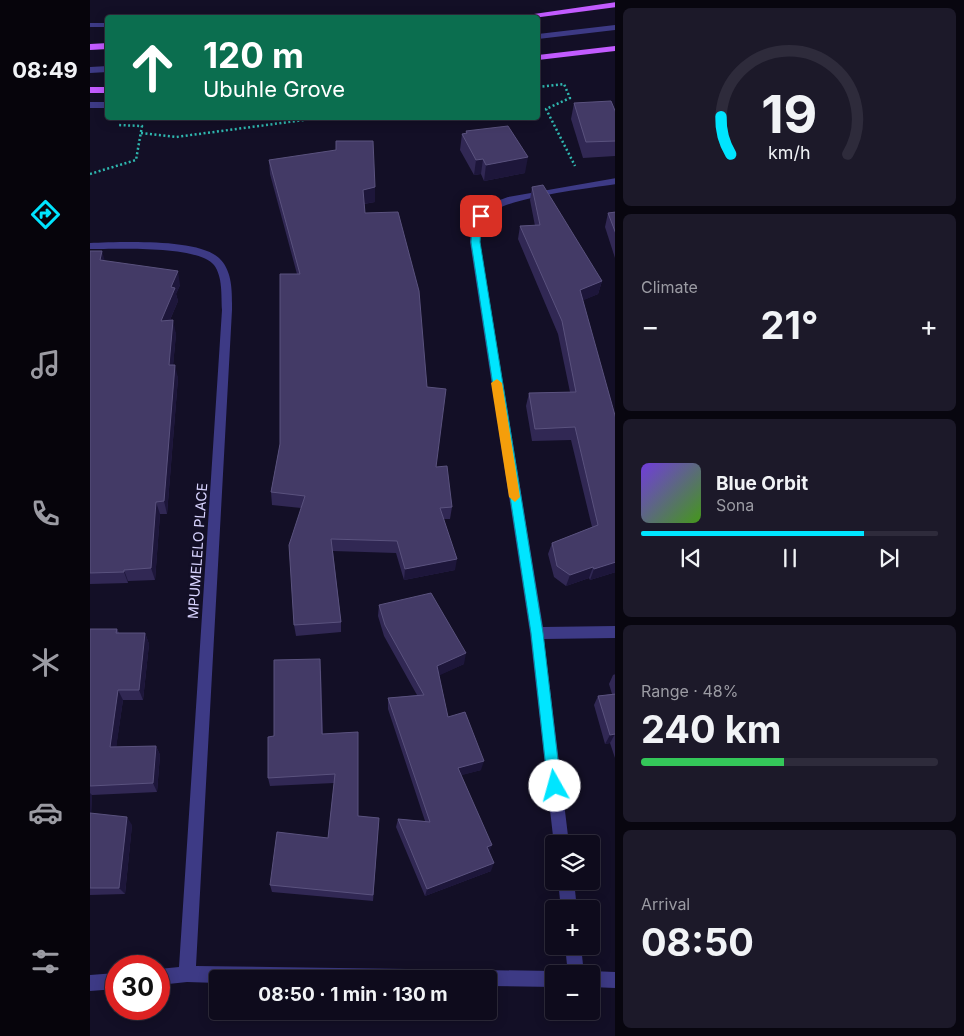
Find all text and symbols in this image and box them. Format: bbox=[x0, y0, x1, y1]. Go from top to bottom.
text: 120 m bbox=[203, 34, 304, 76]
icon: ahead bbox=[120, 35, 185, 100]
text: 08:49 bbox=[12, 57, 78, 83]
text: Ubuhle Grove bbox=[203, 76, 345, 102]
text: 19 bbox=[761, 83, 818, 146]
text: km/h bbox=[768, 142, 811, 163]
pin bbox=[460, 195, 502, 237]
icon: directions bbox=[28, 197, 63, 232]
icon: arrive bbox=[467, 202, 495, 230]
text: Climate bbox=[641, 277, 698, 297]
text: 21° bbox=[761, 302, 818, 348]
text: − bbox=[641, 309, 660, 343]
text: + bbox=[919, 309, 938, 343]
icon: music bbox=[28, 347, 63, 382]
text: Blue Orbit bbox=[716, 472, 808, 495]
street label: MPUMELELO PLACE bbox=[184, 482, 210, 620]
text: Sona bbox=[716, 495, 754, 515]
icon: phone bbox=[28, 496, 63, 531]
icon: previous bbox=[677, 544, 705, 572]
icon: pause bbox=[776, 544, 804, 572]
icon: next bbox=[875, 544, 903, 572]
icon: climate bbox=[28, 645, 63, 680]
text: Range · 48% bbox=[641, 681, 738, 701]
text: 240 km bbox=[641, 706, 781, 752]
position arrow bbox=[528, 759, 580, 811]
icon: car bbox=[28, 795, 63, 830]
map controls bbox=[545, 835, 600, 1020]
button: layers bbox=[545, 835, 600, 890]
text: Arrival bbox=[641, 894, 690, 914]
button: + bbox=[545, 900, 600, 955]
text: 08:50 bbox=[641, 919, 754, 965]
icon: filters bbox=[28, 944, 63, 979]
speed limit sign: 30 bbox=[105, 955, 170, 1020]
button: − bbox=[545, 965, 600, 1020]
text: 08:50 · 1 min · 130 m bbox=[258, 983, 448, 1006]

